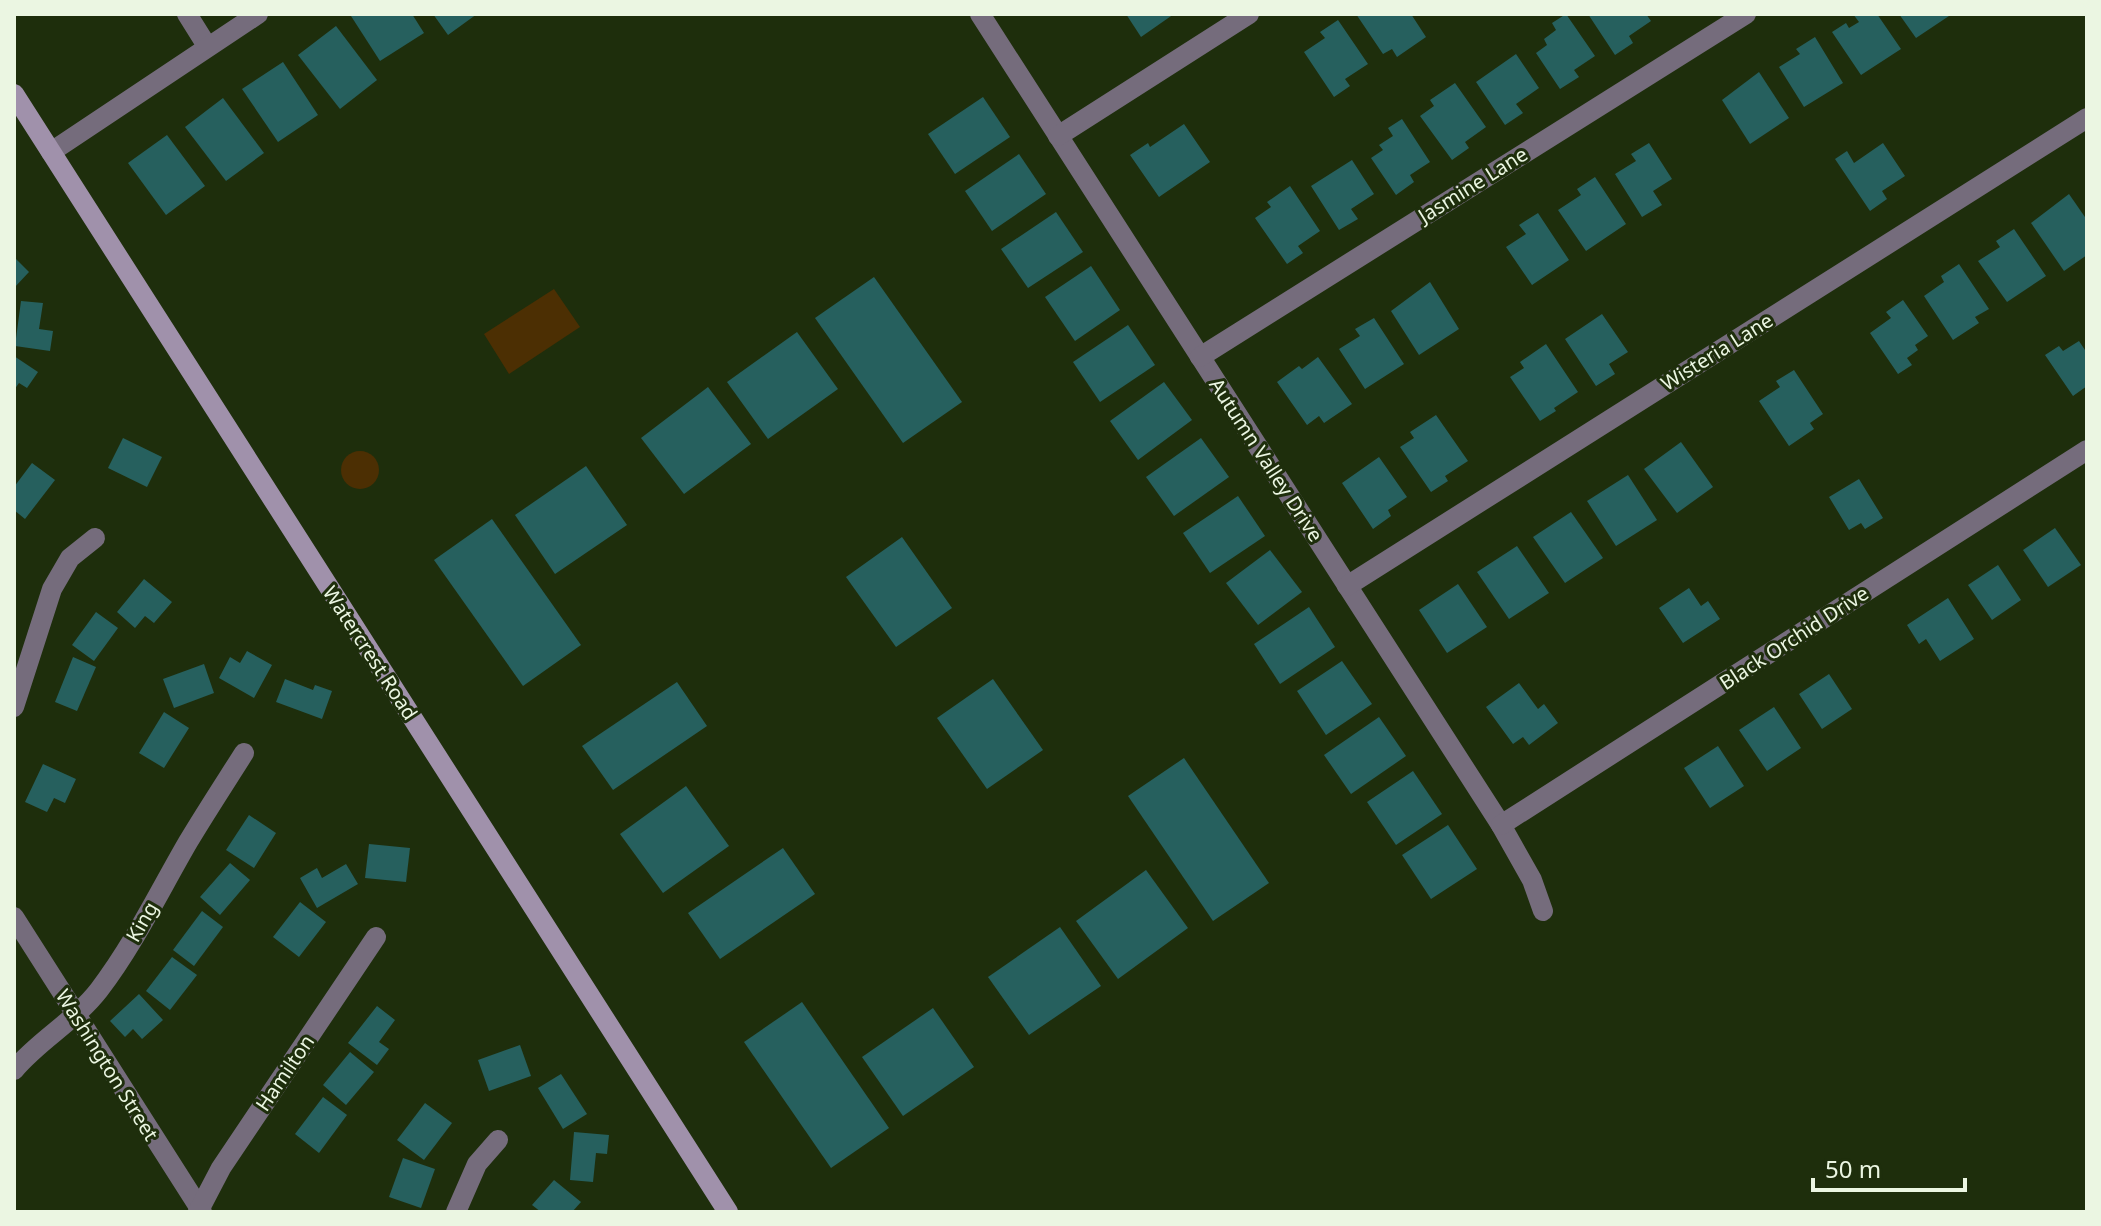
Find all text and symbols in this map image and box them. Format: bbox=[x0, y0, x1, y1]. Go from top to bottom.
street label: Jasmine Lane bbox=[1411, 140, 1533, 230]
street label: Wisteria Lane bbox=[1656, 306, 1778, 397]
street label: Autumn Valley Drive bbox=[1203, 373, 1329, 547]
street label: Black Orchid Drive bbox=[1714, 579, 1873, 696]
street label: Watercrest Road bbox=[317, 581, 424, 725]
street label: King bbox=[119, 897, 164, 947]
street label: Washington Street bbox=[50, 984, 165, 1146]
street label: Hamilton bbox=[249, 1029, 320, 1116]
scale bar bbox=[1813, 1142, 1965, 1192]
text: 50 m bbox=[1825, 1152, 1881, 1185]

